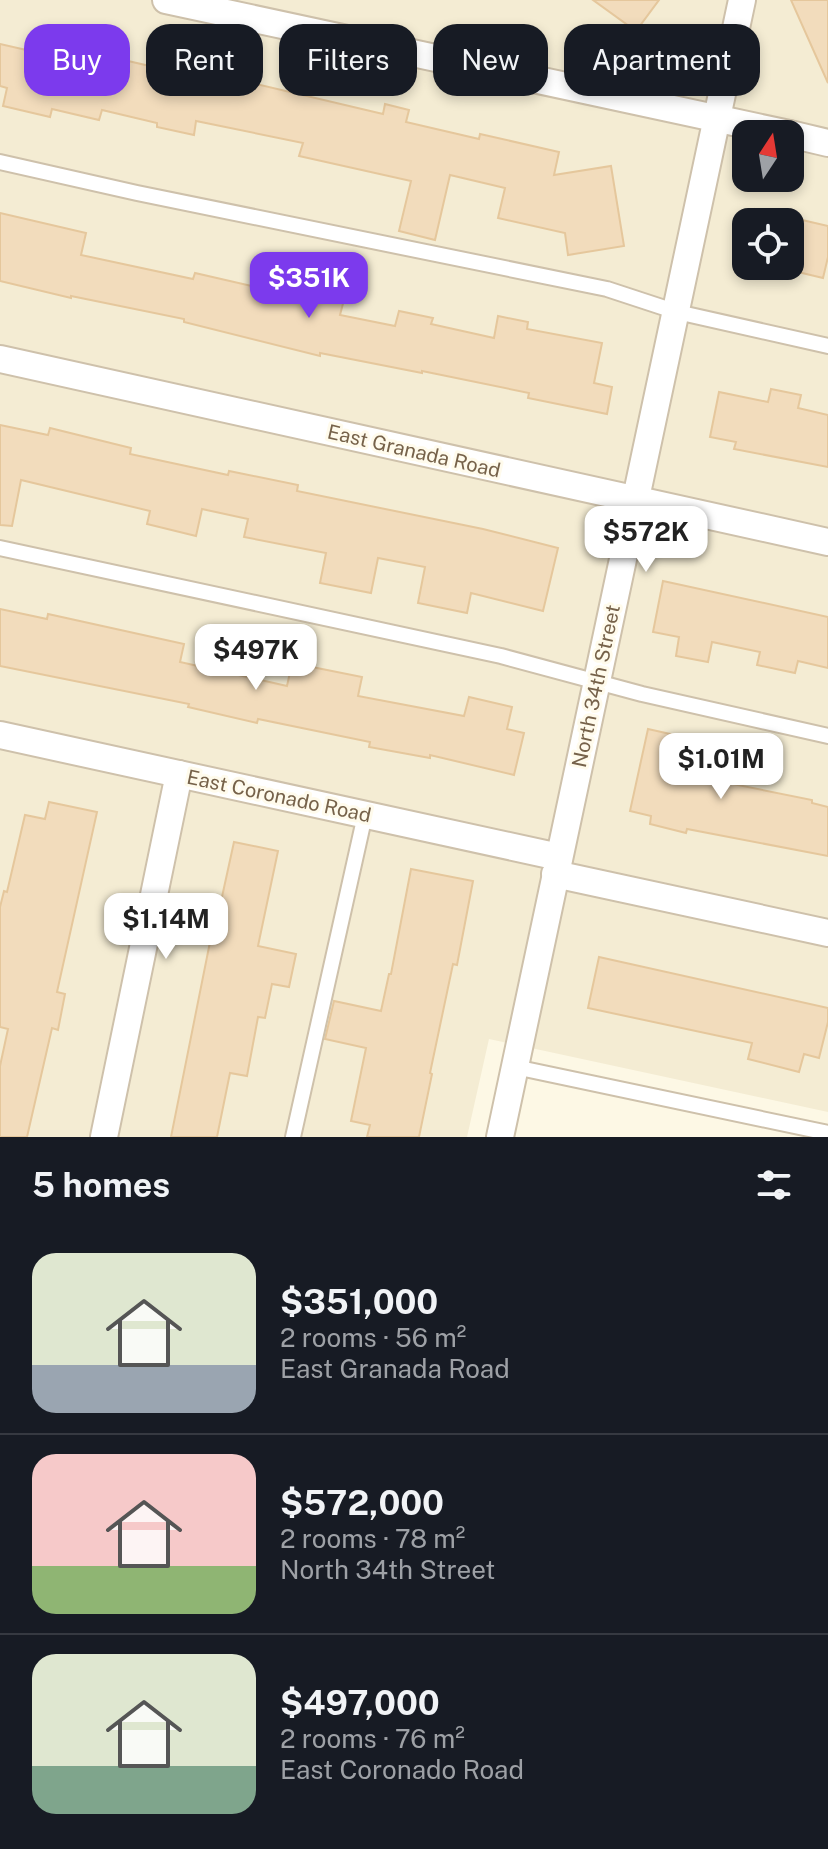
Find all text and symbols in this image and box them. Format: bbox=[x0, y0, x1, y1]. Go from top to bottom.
chip: Buy bbox=[24, 24, 130, 96]
chip: Rent bbox=[146, 24, 263, 96]
chip: Filters bbox=[279, 24, 417, 96]
chip: New bbox=[433, 24, 548, 96]
chip: Apartment bbox=[564, 24, 760, 96]
north arrow bbox=[732, 120, 804, 192]
map controls bbox=[732, 120, 804, 280]
button: locate bbox=[732, 208, 804, 280]
pin: $351K bbox=[253, 252, 365, 320]
text: $351K bbox=[268, 262, 350, 293]
street label: East Granada Road bbox=[325, 419, 503, 483]
pin: $572K bbox=[590, 506, 702, 574]
text: $572K bbox=[603, 516, 689, 547]
street label: North 34th Street bbox=[567, 602, 625, 770]
pin: $497K bbox=[200, 624, 312, 692]
text: $497K bbox=[213, 634, 299, 665]
pin: $1.01M bbox=[656, 733, 786, 801]
text: $1.01M bbox=[677, 743, 765, 774]
street label: East Coronado Road bbox=[185, 765, 373, 827]
pin: $1.14M bbox=[101, 893, 231, 961]
text: $1.14M bbox=[122, 903, 210, 934]
icon: filters bbox=[752, 1163, 796, 1207]
text: 5 homes bbox=[32, 1165, 170, 1205]
text: $351,000 bbox=[280, 1282, 438, 1322]
icon: home bbox=[96, 1285, 192, 1381]
text: 2 rooms · 56 m² bbox=[280, 1322, 466, 1353]
text: East Granada Road bbox=[280, 1353, 510, 1384]
text: $572,000 bbox=[280, 1483, 444, 1523]
icon: home bbox=[96, 1486, 192, 1582]
text: 2 rooms · 78 m² bbox=[280, 1523, 465, 1554]
text: North 34th Street bbox=[280, 1554, 495, 1585]
text: $497,000 bbox=[280, 1683, 440, 1723]
icon: home bbox=[96, 1686, 192, 1782]
text: 2 rooms · 76 m² bbox=[280, 1723, 465, 1754]
text: East Coronado Road bbox=[280, 1754, 524, 1785]

